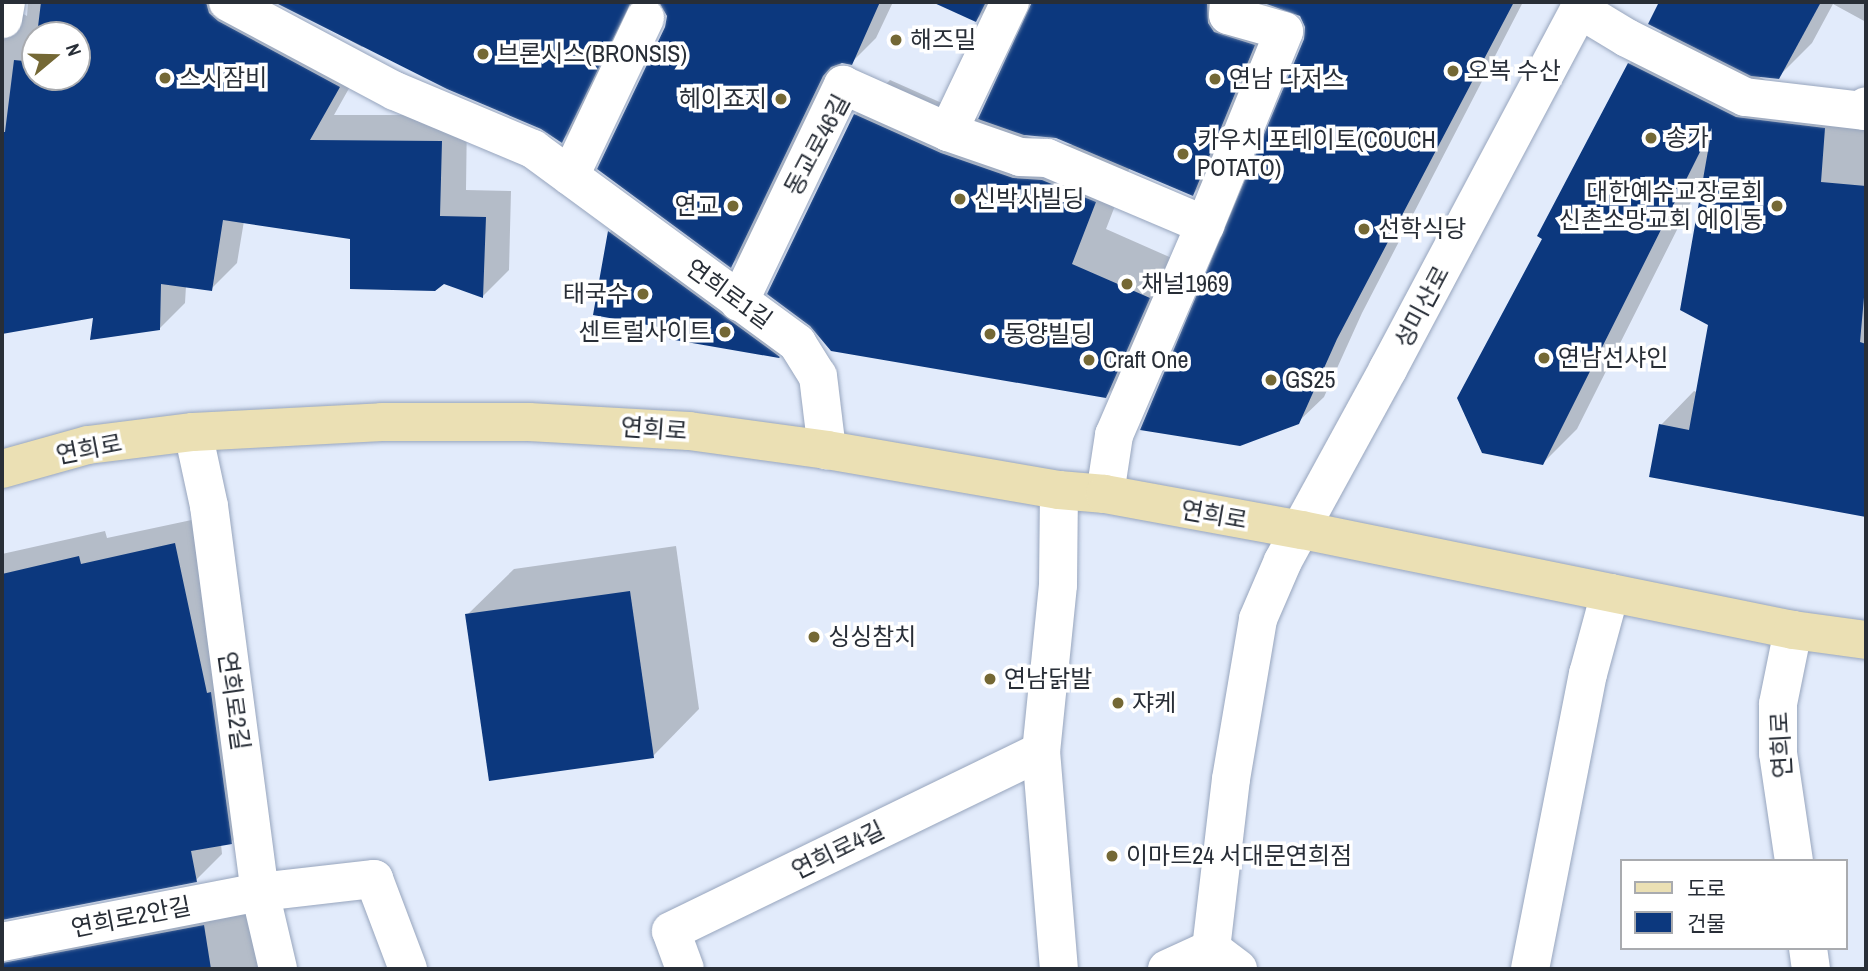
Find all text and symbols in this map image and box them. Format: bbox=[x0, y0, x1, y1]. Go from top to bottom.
north arrow bbox=[21, 21, 91, 91]
place label: 해즈밀 bbox=[910, 26, 976, 54]
marker: 해즈밀 bbox=[888, 32, 904, 48]
text: N bbox=[60, 40, 88, 59]
place label: 브론시스(BRONSIS) bbox=[497, 40, 687, 68]
marker: 브론시스(BRONSIS) bbox=[475, 46, 491, 62]
place label: 오복 수산 bbox=[1467, 57, 1561, 85]
marker: 오복 수산 bbox=[1445, 63, 1461, 79]
place label: 스시잠비 bbox=[179, 64, 267, 92]
place label: 연남 다저스 bbox=[1229, 65, 1345, 93]
marker: 스시잠비 bbox=[157, 70, 173, 86]
marker: 연남 다저스 bbox=[1207, 71, 1223, 87]
place label: 헤이죠지 bbox=[679, 85, 767, 113]
street label: 동교로46길 bbox=[778, 90, 856, 200]
marker: 헤이죠지 bbox=[773, 91, 789, 107]
place label: 송가 bbox=[1665, 124, 1709, 152]
place label: 카우치 포테이토(COUCH POTATO) bbox=[1197, 126, 1436, 182]
marker: 송가 bbox=[1643, 130, 1659, 146]
marker: 카우치 포테이토(COUCH POTATO) bbox=[1175, 146, 1191, 162]
place label: 대한예수교장로회 신촌소망교회 에이동 bbox=[1559, 178, 1763, 234]
place label: 신박사빌딩 bbox=[974, 185, 1084, 213]
marker: 신박사빌딩 bbox=[952, 191, 968, 207]
place label: 연교 bbox=[675, 192, 719, 220]
marker: 연교 bbox=[725, 198, 741, 214]
marker: 대한예수교장로회 신촌소망교회 에이동 bbox=[1769, 198, 1785, 214]
place label: 선학식당 bbox=[1378, 215, 1466, 243]
marker: 선학식당 bbox=[1356, 221, 1372, 237]
street label: 연희로1길 bbox=[680, 253, 778, 335]
street label: 성미산로 bbox=[1389, 261, 1455, 353]
place label: 채널1969 bbox=[1141, 270, 1229, 298]
marker: 채널1969 bbox=[1119, 276, 1135, 292]
place label: 태국수 bbox=[563, 280, 629, 308]
marker: 태국수 bbox=[635, 286, 651, 302]
place label: 센트럴사이트 bbox=[579, 318, 711, 346]
place label: 동양빌딩 bbox=[1004, 320, 1092, 348]
marker: 센트럴사이트 bbox=[717, 324, 733, 340]
marker: 동양빌딩 bbox=[982, 326, 998, 342]
place label: 연남선샤인 bbox=[1558, 344, 1668, 372]
place label: Craft One bbox=[1103, 346, 1188, 374]
marker: 연남선샤인 bbox=[1536, 350, 1552, 366]
marker: Craft One bbox=[1081, 352, 1097, 368]
place label: GS25 bbox=[1285, 366, 1335, 394]
marker: GS25 bbox=[1263, 372, 1279, 388]
street label: 연희로 bbox=[620, 412, 688, 446]
street label: 연희로 bbox=[54, 429, 124, 469]
street label: 연희로 bbox=[1179, 495, 1249, 535]
place label: 싱싱참치 bbox=[828, 623, 916, 651]
marker: 싱싱참치 bbox=[806, 629, 822, 645]
street label: 연희로2길 bbox=[213, 650, 255, 752]
place label: 연남닭발 bbox=[1004, 665, 1092, 693]
marker: 연남닭발 bbox=[982, 671, 998, 687]
place label: 쟈케 bbox=[1132, 689, 1176, 717]
marker: 쟈케 bbox=[1110, 695, 1126, 711]
street label: 연희로 bbox=[1765, 711, 1797, 779]
street label: 연희로4길 bbox=[787, 815, 889, 885]
place label: 이마트24 서대문연희점 bbox=[1126, 842, 1352, 870]
marker: 이마트24 서대문연희점 bbox=[1104, 848, 1120, 864]
legend bbox=[1619, 859, 1847, 950]
text: 도로 bbox=[1687, 874, 1726, 903]
street label: 연희로2안길 bbox=[69, 891, 193, 943]
text: 건물 bbox=[1687, 909, 1726, 938]

